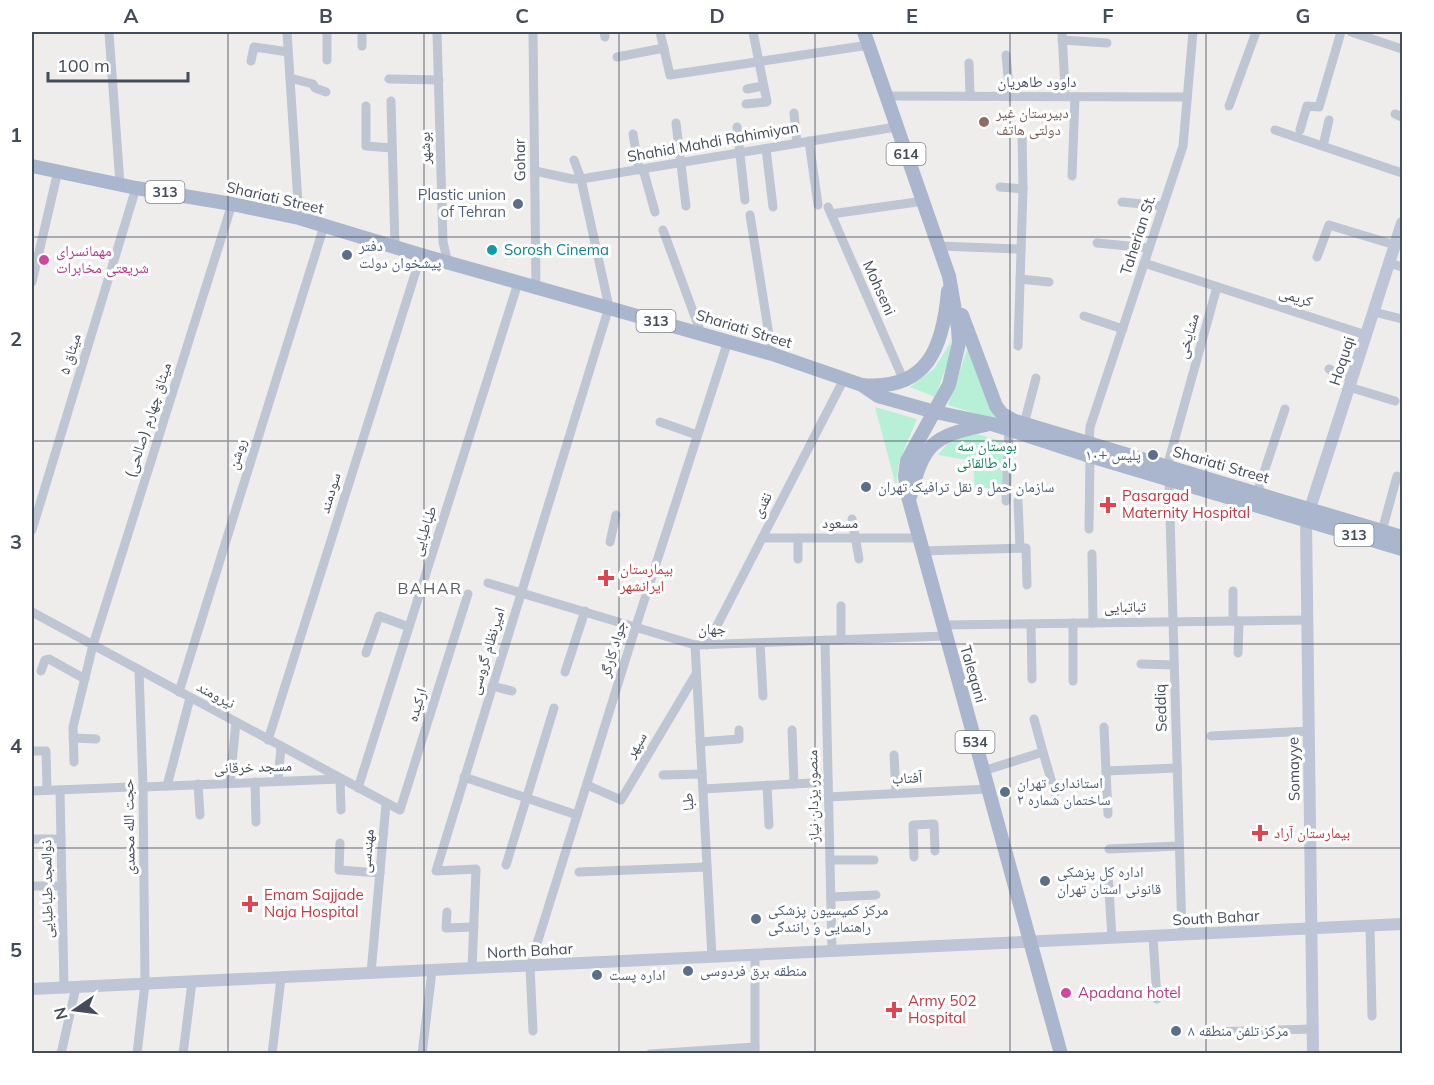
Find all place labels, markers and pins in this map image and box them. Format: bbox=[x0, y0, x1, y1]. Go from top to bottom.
place label: دبیرستان غیر دولتی هاتف bbox=[995, 103, 1069, 140]
marker: دبیرستان غیر دولتی هاتف bbox=[977, 115, 991, 129]
place label: Plastic union of Tehran bbox=[418, 185, 506, 221]
marker: Plastic union of Tehran bbox=[511, 197, 525, 211]
place label: دفتر پیشخوان دولت bbox=[358, 236, 441, 273]
place label: Sorosh Cinema bbox=[504, 240, 609, 259]
place label: مهمانسرای شریعتی مخابرات bbox=[56, 241, 149, 278]
marker: Sorosh Cinema bbox=[485, 243, 499, 257]
marker: دفتر پیشخوان دولت bbox=[340, 248, 354, 262]
marker: مهمانسرای شریعتی مخابرات bbox=[37, 253, 51, 267]
place label: پلیس +۱۰ bbox=[1085, 445, 1141, 465]
marker: پلیس +۱۰ bbox=[1146, 448, 1160, 462]
place label: سازمان حمل و نقل ترافیک تهران bbox=[878, 477, 1054, 497]
marker: سازمان حمل و نقل ترافیک تهران bbox=[859, 480, 873, 494]
place label: Pasargad Maternity Hospital bbox=[1122, 486, 1250, 522]
marker: Pasargad Maternity Hospital bbox=[1099, 496, 1117, 514]
place label: بیمارستان ایرانشهر bbox=[619, 559, 673, 595]
marker: بیمارستان ایرانشهر bbox=[597, 569, 615, 587]
place label: استانداری تهران ساختمان شماره ۲ bbox=[1017, 773, 1111, 810]
marker: استانداری تهران ساختمان شماره ۲ bbox=[998, 785, 1012, 799]
place label: بیمارستان آراد bbox=[1274, 823, 1350, 843]
marker: بیمارستان آراد bbox=[1251, 824, 1269, 842]
place label: اداره کل پزشکی قانونی استان تهران bbox=[1057, 862, 1161, 899]
marker: اداره کل پزشکی قانونی استان تهران bbox=[1038, 874, 1052, 888]
place label: Emam Sajjade Naja Hospital bbox=[264, 885, 364, 921]
marker: Emam Sajjade Naja Hospital bbox=[241, 895, 259, 913]
place label: مرکز کمیسیون پزشکی راهنمایی و رانندگی bbox=[768, 900, 888, 937]
marker: مرکز کمیسیون پزشکی راهنمایی و رانندگی bbox=[749, 912, 763, 926]
place label: منطقه برق فردوسی bbox=[700, 961, 807, 981]
marker: منطقه برق فردوسی bbox=[681, 964, 695, 978]
place label: اداره پست bbox=[609, 965, 666, 984]
marker: اداره پست bbox=[590, 968, 604, 982]
place label: Apadana hotel bbox=[1078, 983, 1181, 1002]
marker: Apadana hotel bbox=[1059, 986, 1073, 1000]
place label: Army 502 Hospital bbox=[908, 991, 976, 1027]
marker: Army 502 Hospital bbox=[885, 1001, 903, 1019]
place label: مرکز تلفن منطقه ۸ bbox=[1188, 1021, 1288, 1041]
marker: مرکز تلفن منطقه ۸ bbox=[1169, 1024, 1183, 1038]

